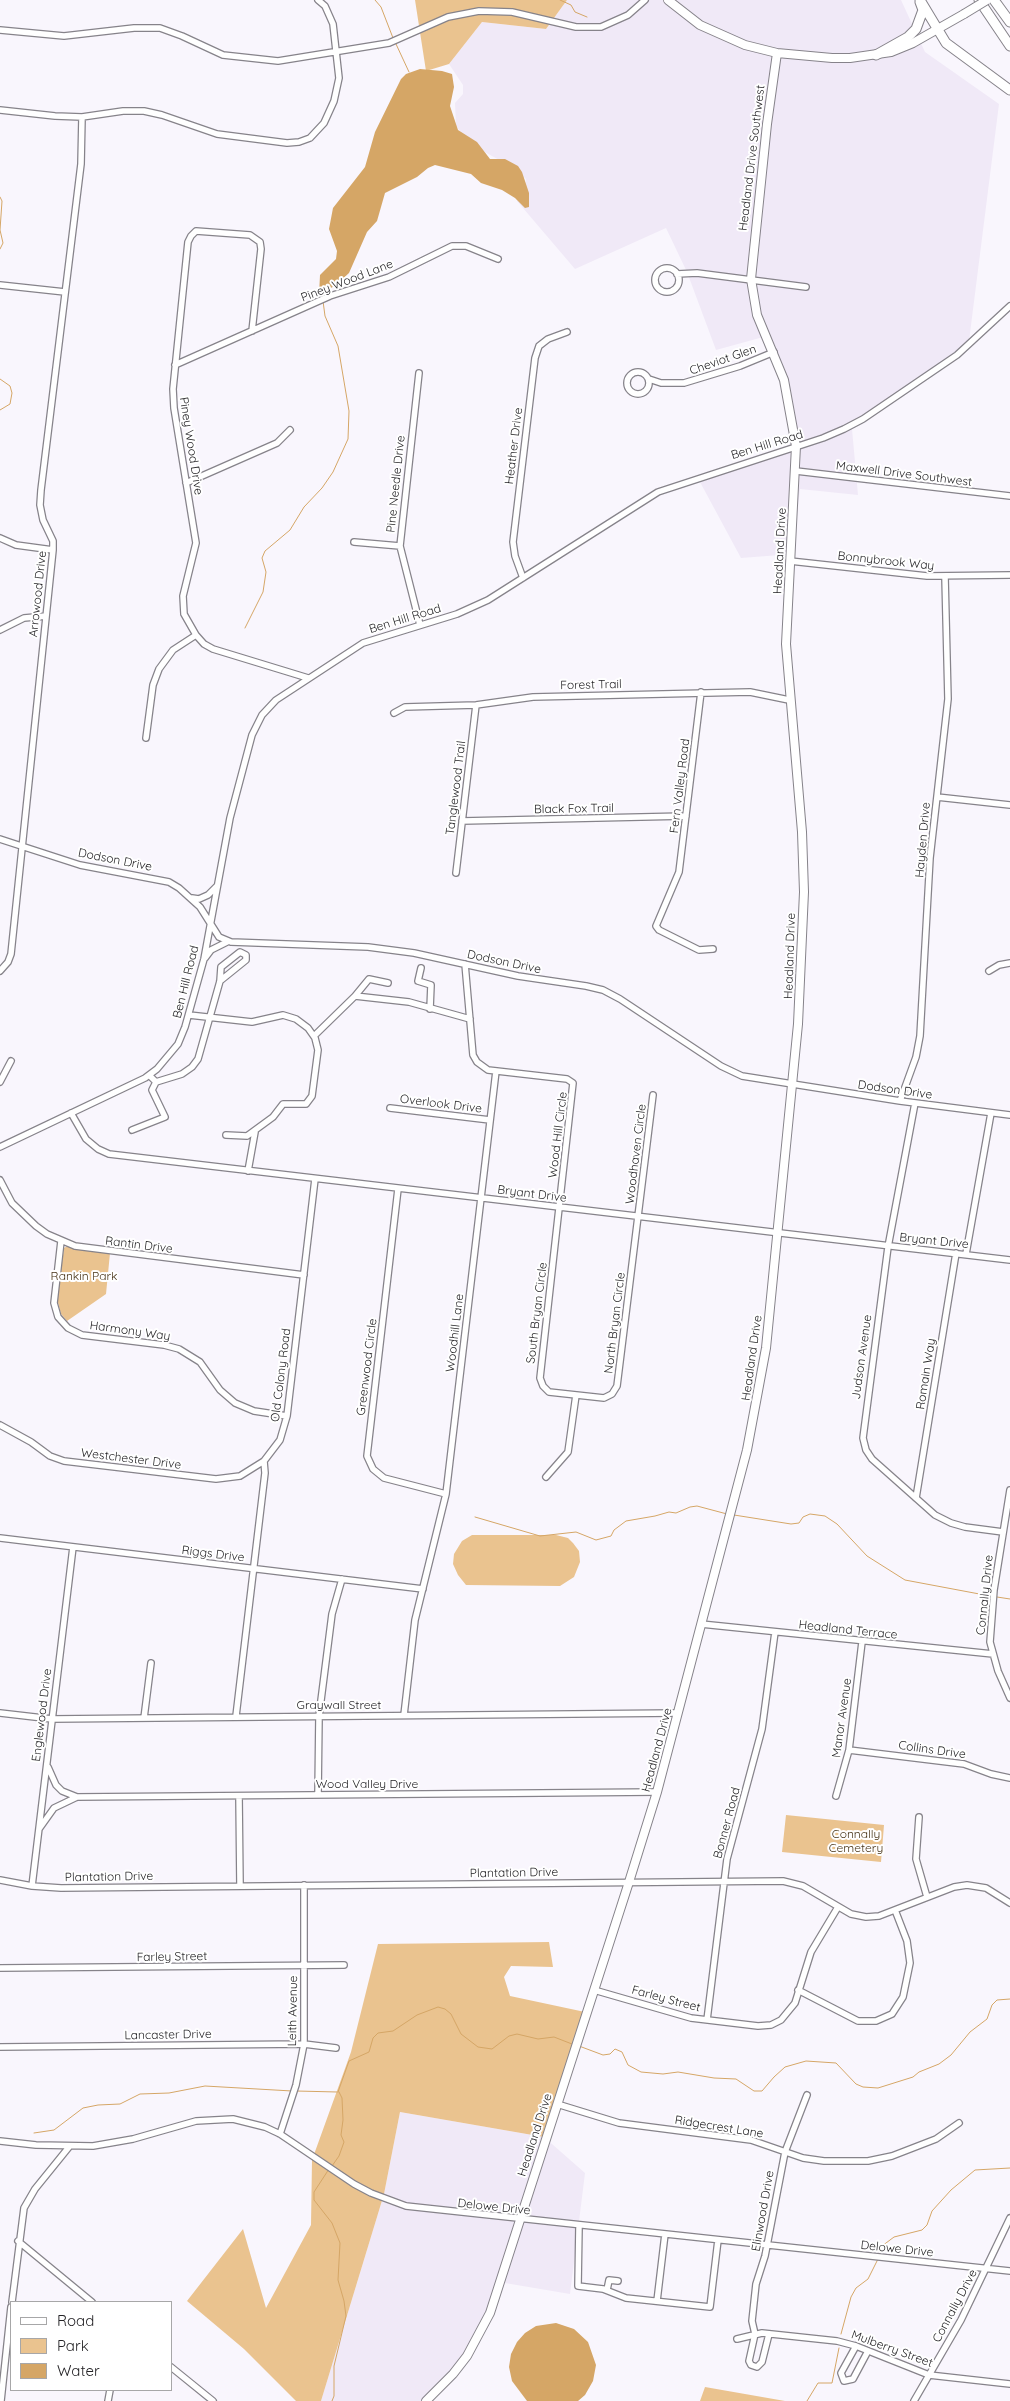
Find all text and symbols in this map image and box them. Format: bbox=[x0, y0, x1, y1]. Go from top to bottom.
street label: Headland Drive Southwest bbox=[736, 84, 768, 232]
street label: Piney Wood Lane bbox=[299, 257, 395, 305]
street label: Cheviot Glen bbox=[688, 342, 758, 378]
street label: Piney Wood Drive bbox=[176, 396, 206, 496]
street label: Heather Drive bbox=[502, 407, 526, 485]
street label: Ben Hill Road bbox=[729, 427, 805, 463]
street label: Pine Needle Drive bbox=[384, 435, 408, 533]
street label: Maxwell Drive Southwest bbox=[835, 459, 973, 489]
street label: Headland Drive bbox=[771, 507, 789, 595]
street label: Bonnybrook Way bbox=[837, 549, 935, 573]
street label: Arrowood Drive bbox=[26, 550, 50, 638]
street label: Ben Hill Road bbox=[367, 601, 443, 637]
street label: Forest Trail bbox=[560, 677, 622, 693]
street label: Fern Valley Road bbox=[667, 738, 693, 834]
street label: Tanglewood Trail bbox=[443, 740, 469, 836]
street label: Black Fox Trail bbox=[534, 801, 614, 817]
street label: Hayden Drive bbox=[913, 802, 933, 878]
street label: Dodson Drive bbox=[77, 846, 153, 874]
street label: Headland Drive bbox=[781, 913, 799, 999]
street label: Ben Hill Road bbox=[170, 944, 202, 1020]
street label: Dodson Drive bbox=[466, 947, 542, 977]
street label: Dodson Drive bbox=[857, 1078, 933, 1102]
street label: Wood Hill Circle bbox=[546, 1091, 570, 1179]
street label: Overlook Drive bbox=[399, 1092, 483, 1116]
street label: Woodhaven Circle bbox=[623, 1103, 649, 1205]
street label: Bryant Drive bbox=[497, 1183, 567, 1205]
street label: Bryant Drive bbox=[899, 1230, 969, 1252]
street label: Rantin Drive bbox=[104, 1234, 174, 1256]
street label: South Bryan Circle bbox=[524, 1261, 550, 1365]
park label: Rankin Park bbox=[51, 1269, 117, 1283]
street label: North Bryan Circle bbox=[602, 1272, 628, 1374]
street label: Woodhill Lane bbox=[443, 1293, 467, 1373]
street label: Headland Drive bbox=[739, 1314, 765, 1402]
street label: Judson Avenue bbox=[849, 1314, 875, 1400]
street label: Harmony Way bbox=[89, 1318, 171, 1344]
street label: Greenwood Circle bbox=[354, 1318, 380, 1416]
street label: Old Colony Road bbox=[268, 1327, 294, 1423]
street label: Romain Way bbox=[913, 1337, 939, 1411]
street label: Westchester Drive bbox=[80, 1446, 182, 1472]
street label: Riggs Drive bbox=[181, 1543, 245, 1565]
street label: Connally Drive bbox=[974, 1554, 996, 1636]
street label: Headland Terrace bbox=[798, 1618, 898, 1642]
street label: Englewood Drive bbox=[29, 1668, 55, 1762]
street label: Manor Avenue bbox=[829, 1677, 855, 1759]
street label: Graywall Street bbox=[297, 1698, 381, 1712]
street label: Headland Drive bbox=[639, 1706, 675, 1794]
street label: Collins Drive bbox=[897, 1738, 967, 1762]
street label: Wood Valley Drive bbox=[316, 1777, 418, 1791]
street label: Bonner Road bbox=[711, 1786, 743, 1860]
park label: Connally Cemetery bbox=[829, 1827, 883, 1855]
street label: Plantation Drive bbox=[470, 1865, 558, 1881]
street label: Plantation Drive bbox=[65, 1869, 153, 1885]
street label: Farley Street bbox=[137, 1949, 207, 1965]
street label: Leith Avenue bbox=[285, 1975, 301, 2047]
street label: Farley Street bbox=[630, 1983, 702, 2015]
street label: Lancaster Drive bbox=[124, 2027, 212, 2043]
street label: Headland Drive bbox=[515, 2092, 555, 2178]
street label: Ridgecrest Lane bbox=[674, 2113, 764, 2141]
street label: Elinwood Drive bbox=[749, 2169, 777, 2253]
street label: Delowe Drive bbox=[457, 2196, 531, 2218]
street label: Delowe Drive bbox=[860, 2238, 934, 2260]
street label: Connally Drive bbox=[930, 2267, 980, 2345]
legend bbox=[10, 2301, 172, 2391]
text: Road bbox=[57, 2311, 94, 2330]
street label: Mulberry Street bbox=[849, 2328, 935, 2370]
text: Park bbox=[57, 2336, 89, 2355]
text: Water bbox=[57, 2361, 100, 2380]

